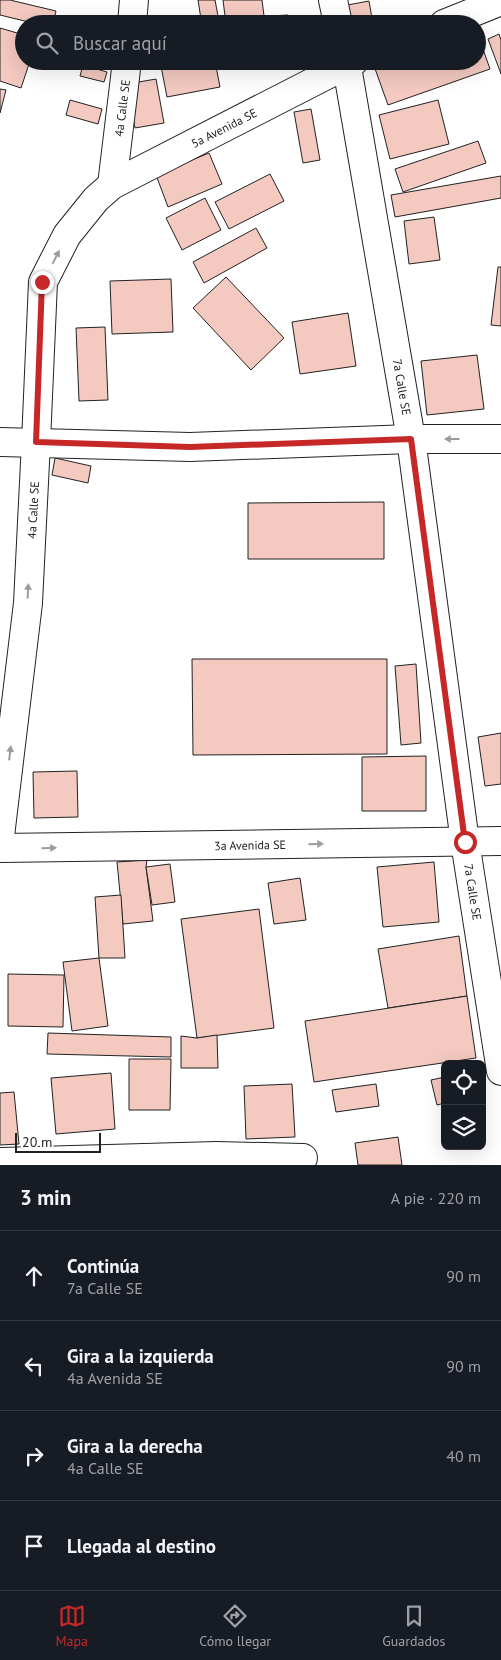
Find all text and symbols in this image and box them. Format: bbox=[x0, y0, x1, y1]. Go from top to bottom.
search box bbox=[15, 15, 486, 70]
icon: search bbox=[33, 29, 61, 57]
text: Buscar aquí bbox=[73, 31, 167, 55]
street label: 4a Calle SE bbox=[111, 79, 133, 137]
street label: 5a Avenida SE bbox=[189, 105, 259, 151]
one-way arrow bbox=[52, 249, 60, 264]
route end bbox=[31, 271, 54, 294]
street label: 7a Calle SE bbox=[390, 358, 414, 416]
one-way arrow bbox=[444, 435, 460, 443]
street label: 4a Calle SE bbox=[24, 481, 42, 539]
one-way arrow bbox=[25, 583, 33, 599]
one-way arrow bbox=[6, 744, 14, 760]
route start bbox=[454, 831, 477, 854]
street label: 3a Avenida SE bbox=[214, 837, 286, 853]
one-way arrow bbox=[308, 840, 324, 848]
one-way arrow bbox=[41, 844, 57, 852]
street label: 7a Calle SE bbox=[461, 863, 485, 921]
map controls bbox=[441, 1060, 486, 1150]
button: locate bbox=[441, 1060, 486, 1105]
button: layers bbox=[441, 1105, 486, 1150]
scale bar bbox=[15, 1130, 101, 1153]
text: 20 m bbox=[22, 1133, 52, 1151]
text: 3 min bbox=[20, 1184, 71, 1211]
text: A pie · 220 m bbox=[391, 1188, 481, 1208]
text: Continúa bbox=[67, 1254, 139, 1278]
icon: ahead bbox=[20, 1262, 48, 1290]
text: 90 m bbox=[446, 1266, 481, 1286]
text: 7a Calle SE bbox=[67, 1278, 143, 1298]
text: Gira a la izquierda bbox=[67, 1344, 214, 1368]
icon: left bbox=[20, 1352, 48, 1380]
text: 90 m bbox=[446, 1356, 481, 1376]
text: 4a Avenida SE bbox=[67, 1368, 163, 1388]
text: Gira a la derecha bbox=[67, 1434, 203, 1458]
icon: right bbox=[20, 1442, 48, 1470]
text: 40 m bbox=[446, 1446, 481, 1466]
text: 4a Calle SE bbox=[67, 1458, 144, 1478]
icon: arrive bbox=[20, 1532, 48, 1560]
text: Llegada al destino bbox=[67, 1534, 216, 1558]
tab: Mapa bbox=[56, 1602, 88, 1650]
tab: Cómo llegar bbox=[199, 1602, 271, 1650]
tab: Guardados bbox=[382, 1602, 445, 1650]

